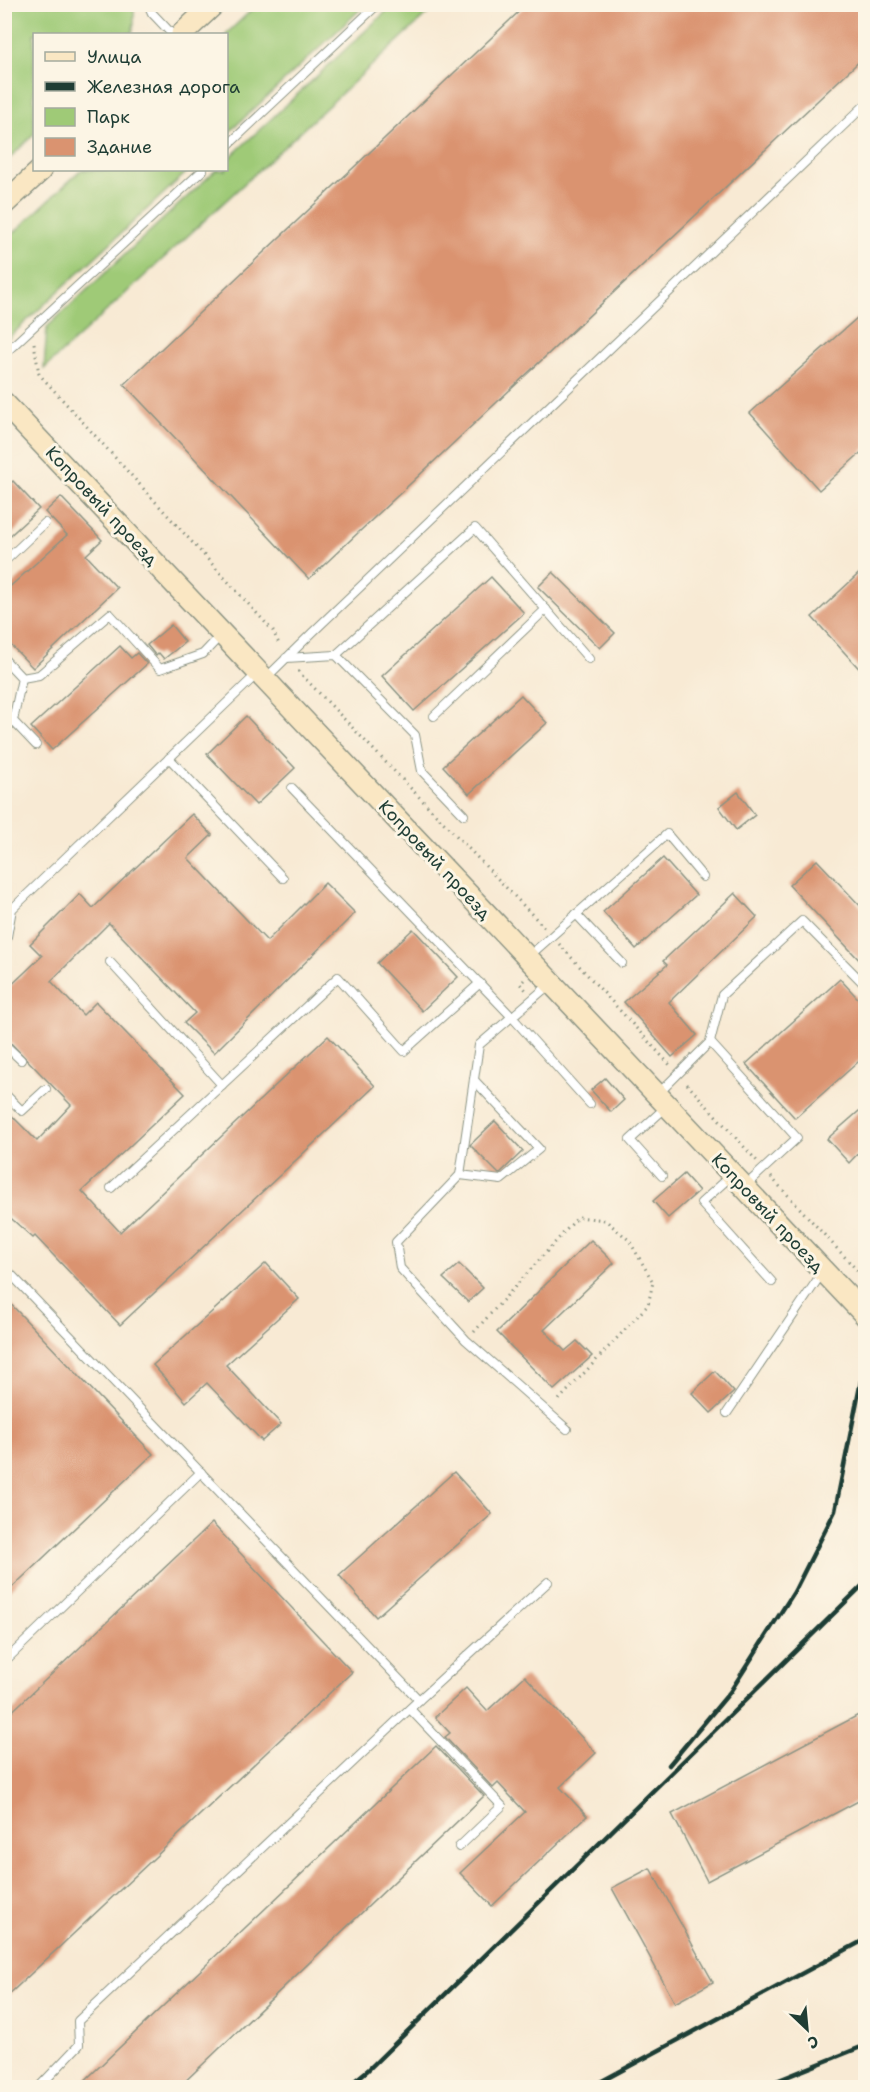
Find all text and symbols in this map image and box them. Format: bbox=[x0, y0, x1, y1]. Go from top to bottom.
legend bbox=[33, 33, 228, 171]
text: Улица bbox=[87, 45, 141, 69]
text: Железная дорога bbox=[87, 75, 240, 99]
text: Парк bbox=[87, 105, 130, 129]
text: Здание bbox=[87, 135, 152, 159]
street label: Копровый проезд bbox=[40, 441, 164, 571]
street label: Копровый проезд bbox=[373, 795, 497, 925]
street label: Копровый проезд bbox=[706, 1148, 830, 1278]
north arrow bbox=[777, 1999, 837, 2059]
text: С bbox=[804, 2030, 822, 2054]

